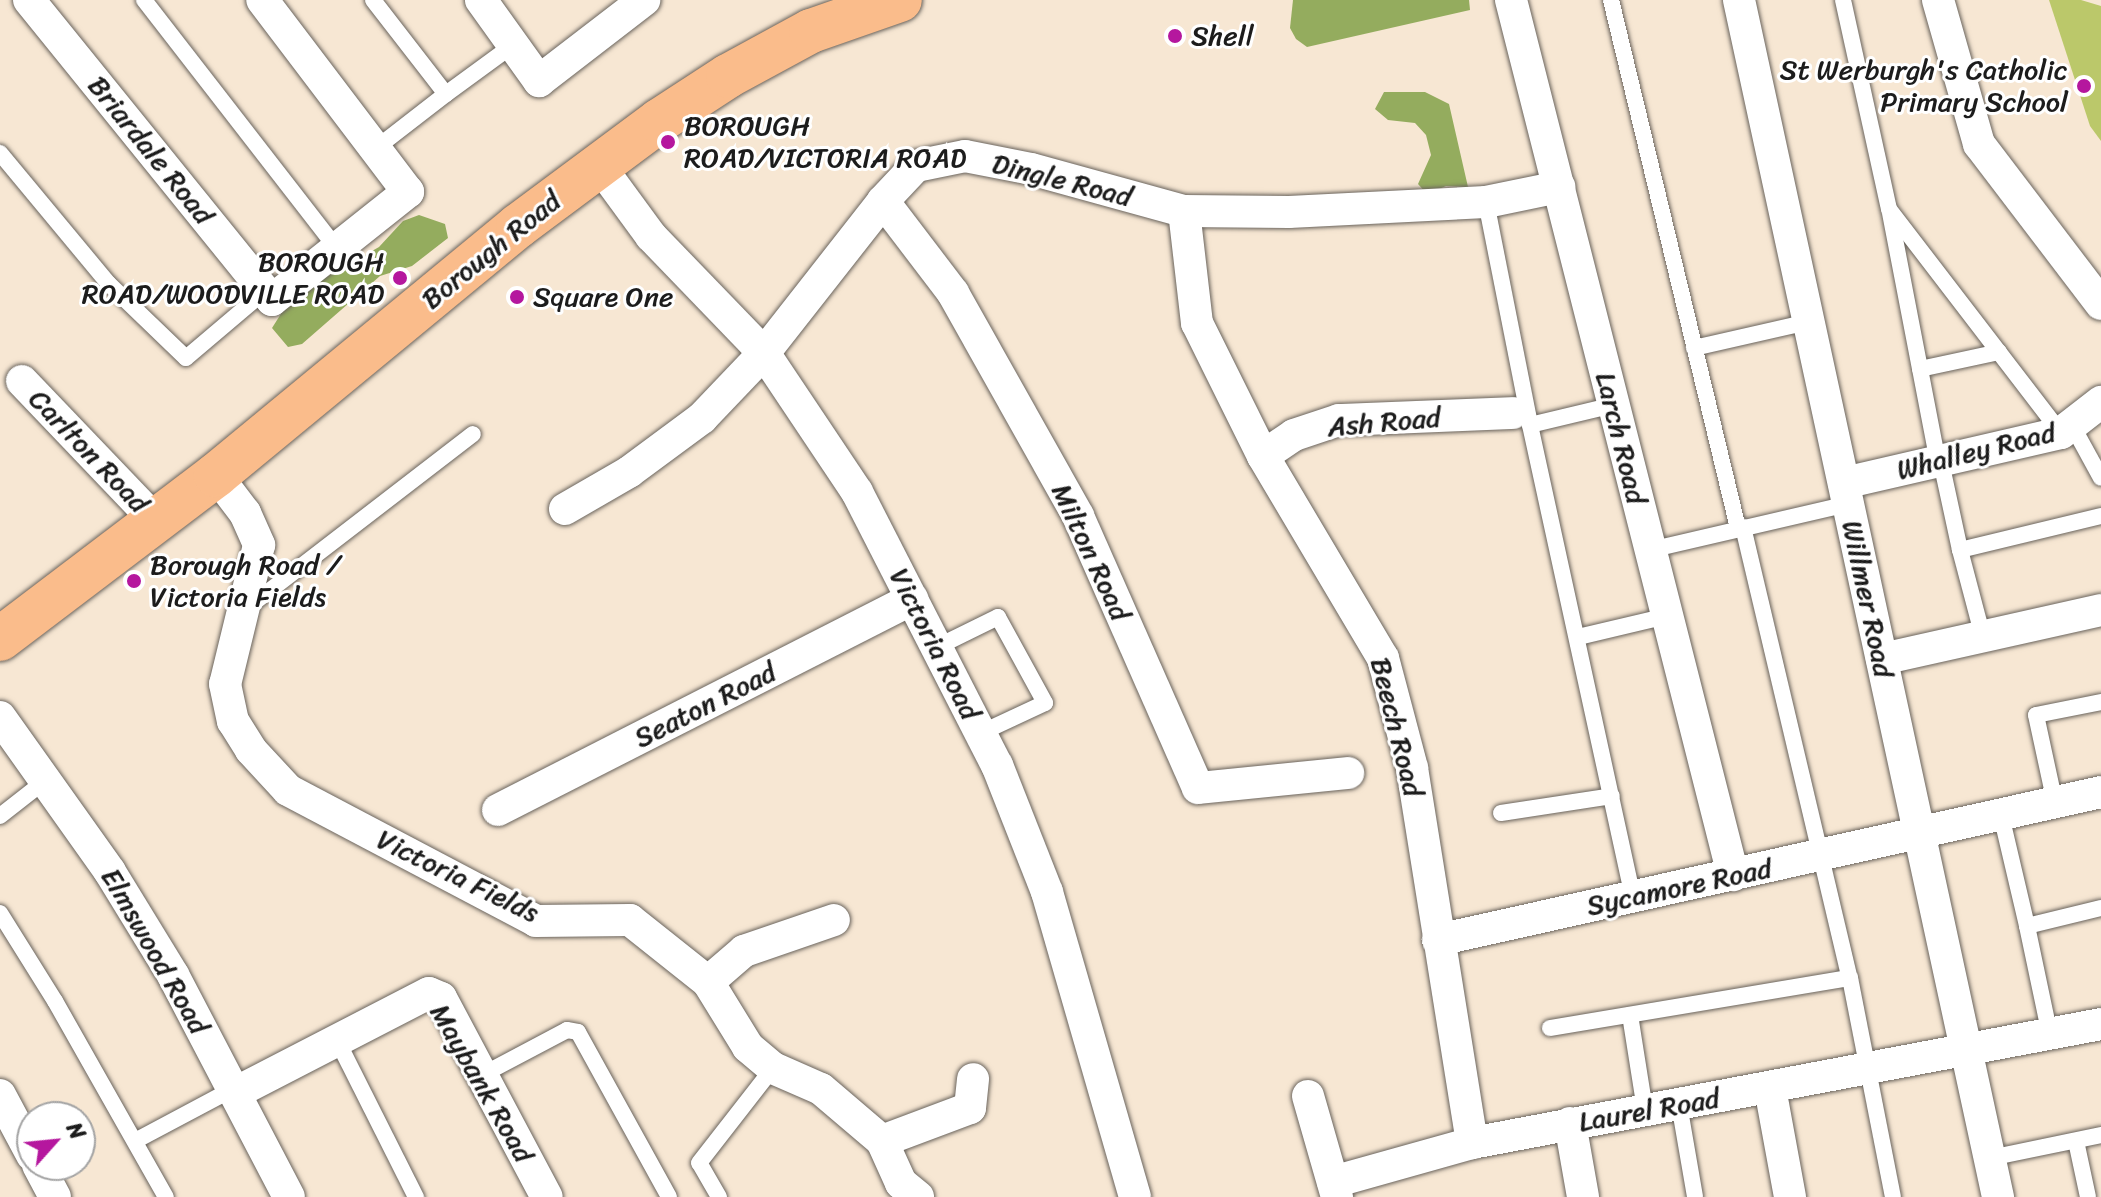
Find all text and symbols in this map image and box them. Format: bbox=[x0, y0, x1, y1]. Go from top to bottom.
place label: Shell bbox=[1191, 19, 1254, 53]
marker: Shell bbox=[1166, 27, 1184, 45]
place label: St Werburgh's Catholic Primary School bbox=[1782, 53, 2068, 119]
street label: Briardale Road bbox=[81, 69, 221, 231]
marker: St Werburgh's Catholic Primary School bbox=[2075, 77, 2093, 95]
place label: BOROUGH ROAD/VICTORIA ROAD bbox=[684, 109, 967, 175]
marker: BOROUGH ROAD/VICTORIA ROAD bbox=[659, 133, 677, 151]
street label: Dingle Road bbox=[988, 146, 1136, 214]
street label: Borough Road bbox=[415, 184, 567, 316]
place label: BOROUGH ROAD/WOODVILLE ROAD bbox=[81, 245, 384, 311]
marker: BOROUGH ROAD/WOODVILLE ROAD bbox=[391, 269, 409, 287]
place label: Square One bbox=[533, 280, 673, 314]
marker: Square One bbox=[508, 288, 526, 306]
street label: Larch Road bbox=[1588, 369, 1654, 507]
street label: Carlton Road bbox=[22, 382, 156, 520]
street label: Ash Road bbox=[1326, 400, 1442, 444]
street label: Whalley Road bbox=[1893, 415, 2059, 487]
street label: Milton Road bbox=[1045, 478, 1137, 626]
street label: Willmer Road bbox=[1835, 517, 1901, 681]
place label: Borough Road / Victoria Fields bbox=[150, 548, 340, 614]
street label: Victoria Road bbox=[882, 563, 988, 725]
marker: Borough Road / Victoria Fields bbox=[125, 572, 143, 590]
street label: Beech Road bbox=[1363, 654, 1431, 800]
street label: Seaton Road bbox=[629, 655, 781, 755]
street label: Victoria Fields bbox=[371, 822, 545, 930]
street label: Sycamore Road bbox=[1583, 851, 1775, 923]
street label: Elmswood Road bbox=[94, 862, 216, 1040]
street label: Maybank Road bbox=[423, 998, 541, 1168]
street label: Laurel Road bbox=[1576, 1081, 1722, 1139]
north arrow bbox=[16, 1101, 96, 1181]
text: N bbox=[55, 1115, 97, 1146]

